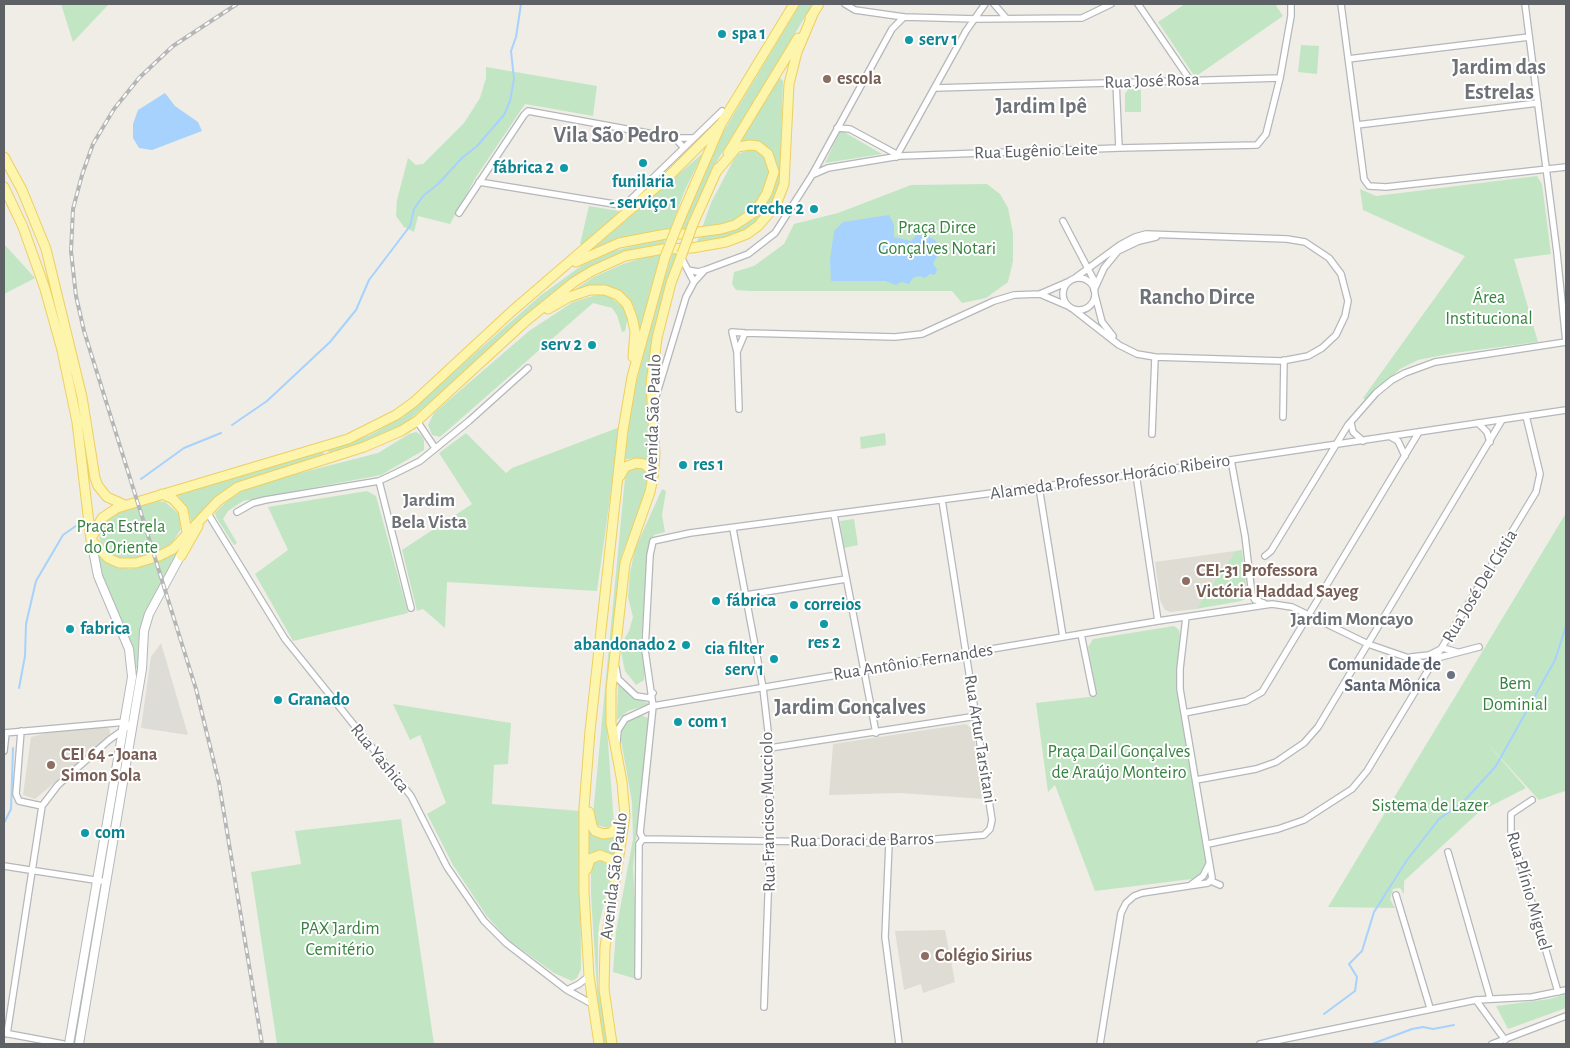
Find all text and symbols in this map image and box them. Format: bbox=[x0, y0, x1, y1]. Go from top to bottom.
place label: spa 1 bbox=[732, 23, 766, 45]
marker: spa 1 bbox=[716, 28, 728, 40]
place label: serv 1 bbox=[919, 29, 958, 51]
marker: serv 1 bbox=[903, 34, 915, 46]
district label: Jardim das Estrelas bbox=[1452, 54, 1546, 106]
place label: escola bbox=[837, 68, 882, 90]
street label: Rua José Rosa bbox=[1104, 69, 1200, 93]
marker: escola bbox=[821, 73, 833, 85]
district label: Jardim Ipê bbox=[995, 93, 1087, 119]
district label: Vila São Pedro bbox=[553, 122, 679, 148]
street label: Rua Eugênio Leite bbox=[974, 138, 1098, 164]
place label: fábrica 2 bbox=[493, 157, 554, 179]
marker: funilaria - serviço 1 bbox=[637, 157, 649, 169]
marker: fábrica 2 bbox=[558, 162, 570, 174]
place label: funilaria - serviço 1 bbox=[609, 171, 677, 213]
place label: creche 2 bbox=[746, 198, 804, 220]
marker: creche 2 bbox=[808, 203, 820, 215]
park label: Praça Dirce Gonçalves Notari bbox=[878, 217, 996, 260]
district label: Rancho Dirce bbox=[1139, 284, 1255, 310]
park label: Área Institucional bbox=[1445, 287, 1533, 330]
place label: serv 2 bbox=[541, 334, 582, 356]
marker: serv 2 bbox=[586, 339, 598, 351]
street label: Avenida São Paulo bbox=[640, 354, 666, 482]
street label: Alameda Professor Horácio Ribeiro bbox=[988, 449, 1232, 505]
place label: res 1 bbox=[693, 454, 724, 476]
marker: res 1 bbox=[677, 459, 689, 471]
district label: Jardim Bela Vista bbox=[391, 489, 467, 533]
park label: Praça Estrela do Oriente bbox=[76, 516, 166, 558]
street label: Rua José Del Cístia bbox=[1438, 525, 1522, 647]
place label: CEI-31 Professora Victória Haddad Sayeg bbox=[1196, 560, 1358, 602]
marker: CEI-31 Professora Victória Haddad Sayeg bbox=[1180, 575, 1192, 587]
place label: fábrica bbox=[726, 590, 776, 612]
place label: correios bbox=[804, 594, 861, 616]
marker: fábrica bbox=[710, 595, 722, 607]
marker: correios bbox=[788, 599, 800, 611]
district label: Jardim Moncayo bbox=[1291, 608, 1413, 630]
place label: fabrica bbox=[80, 618, 130, 640]
marker: res 2 bbox=[818, 618, 830, 630]
marker: fabrica bbox=[64, 623, 76, 635]
place label: res 2 bbox=[808, 632, 840, 654]
place label: abandonado 2 bbox=[574, 634, 676, 656]
place label: cia filter serv 1 bbox=[705, 638, 764, 681]
marker: abandonado 2 bbox=[680, 639, 692, 651]
street label: Rua Antônio Fernandes bbox=[832, 639, 994, 685]
marker: cia filter serv 1 bbox=[768, 653, 780, 665]
place label: Comunidade de Santa Mônica bbox=[1328, 654, 1441, 696]
marker: Comunidade de Santa Mônica bbox=[1445, 669, 1457, 681]
street label: Rua Artur Tarsitani bbox=[959, 673, 1001, 805]
park label: Bem Dominial bbox=[1482, 673, 1548, 716]
place label: Granado bbox=[288, 689, 350, 711]
marker: Granado bbox=[272, 694, 284, 706]
district label: Jardim Gonçalves bbox=[774, 694, 926, 720]
place label: com 1 bbox=[688, 711, 727, 733]
marker: com 1 bbox=[672, 716, 684, 728]
street label: Rua Yashica bbox=[346, 719, 414, 797]
street label: Rua Francisco Mucciolo bbox=[756, 732, 780, 892]
park label: Praça Dail Gonçalves de Araújo Monteiro bbox=[1048, 741, 1190, 784]
place label: CEI 64 - Joana Simon Sola bbox=[61, 744, 157, 786]
marker: CEI 64 - Joana Simon Sola bbox=[45, 759, 57, 771]
park label: Sistema de Lazer bbox=[1372, 795, 1488, 817]
street label: Avenida São Paulo bbox=[595, 811, 633, 941]
place label: com bbox=[95, 822, 125, 844]
marker: com bbox=[79, 827, 91, 839]
street label: Rua Doraci de Barros bbox=[790, 828, 934, 852]
street label: Rua Plínio Miguel bbox=[1502, 829, 1556, 953]
park label: PAX Jardim Cemitério bbox=[300, 918, 380, 961]
place label: Colégio Sirius bbox=[935, 945, 1032, 967]
marker: Colégio Sirius bbox=[919, 950, 931, 962]

